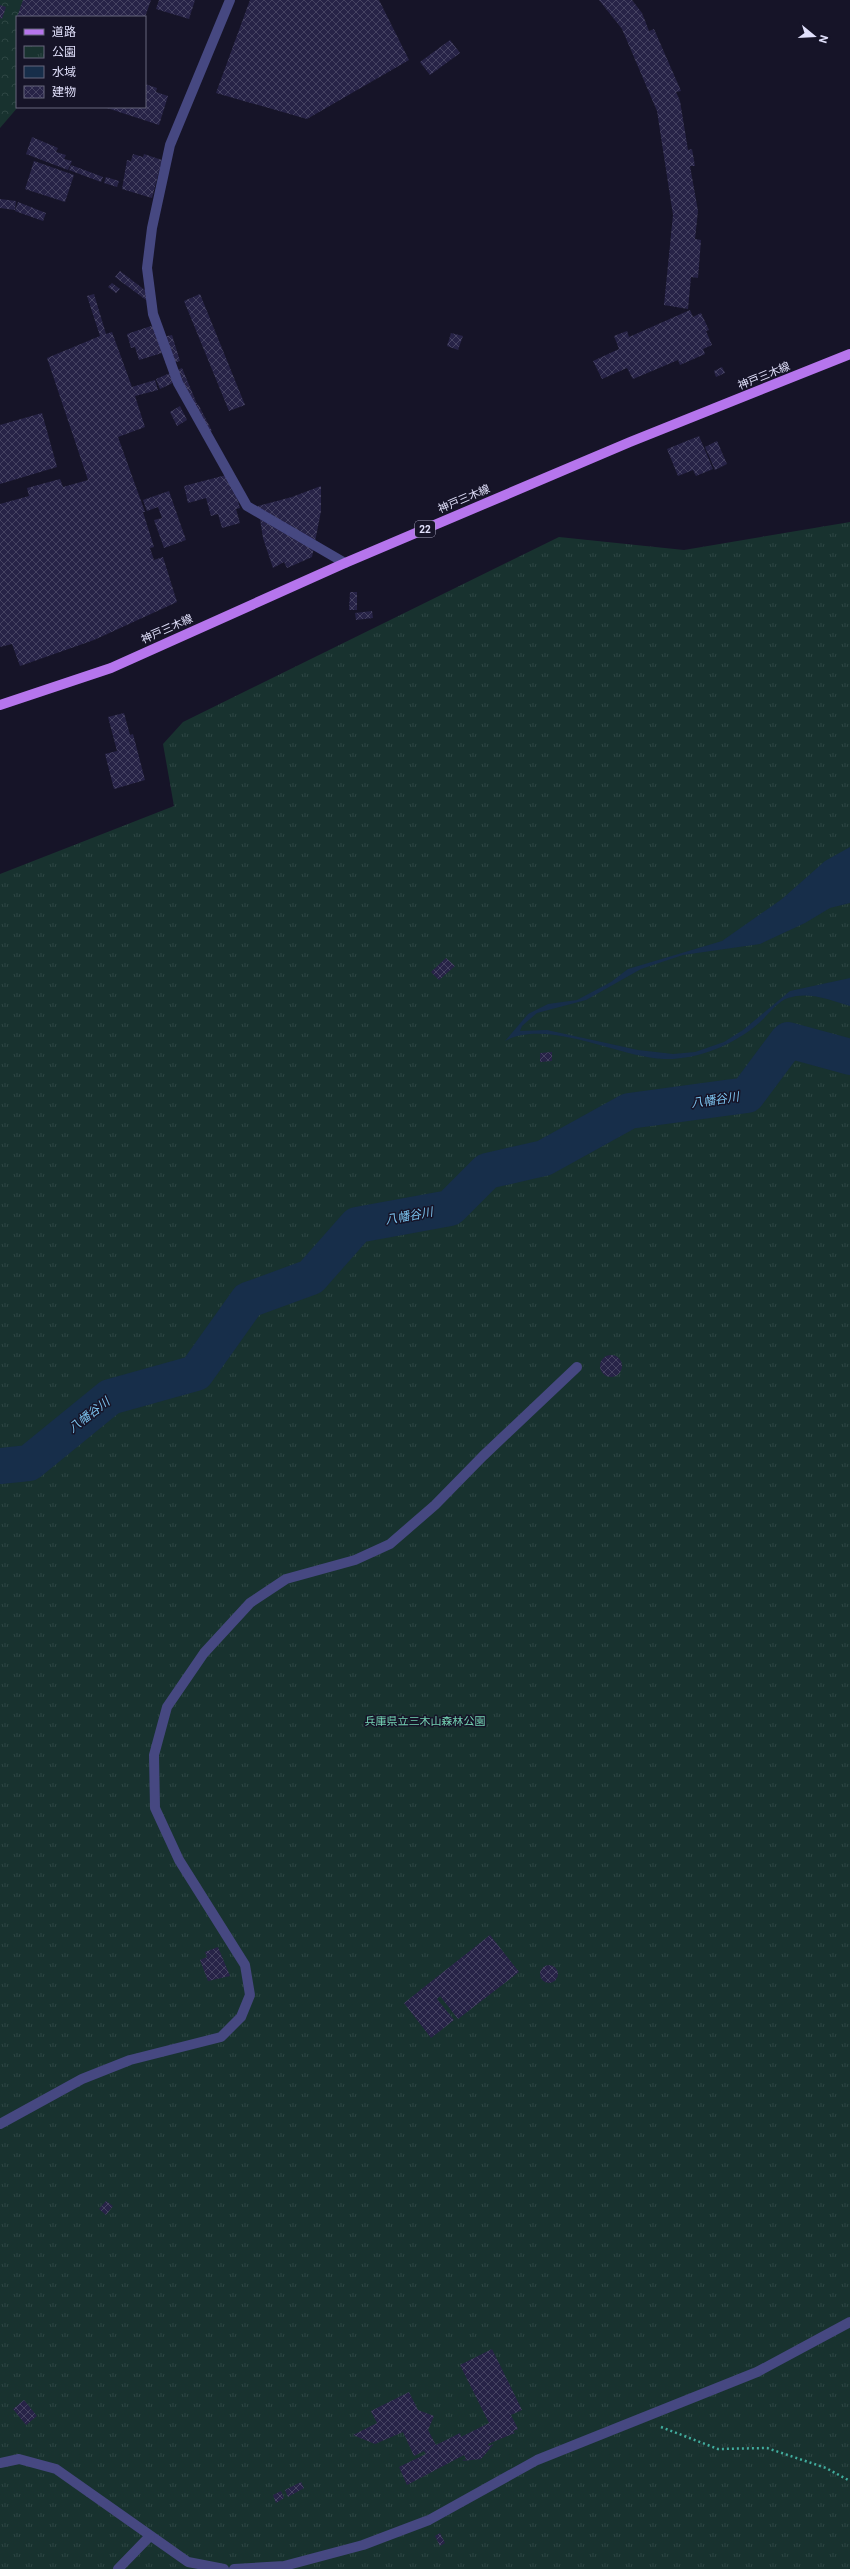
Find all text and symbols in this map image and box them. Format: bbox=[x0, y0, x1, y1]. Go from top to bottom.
legend bbox=[16, 16, 146, 108]
north arrow bbox=[794, 16, 834, 56]
text: 道路 bbox=[52, 25, 76, 39]
text: N bbox=[816, 33, 830, 45]
text: 公園 bbox=[52, 45, 76, 59]
text: 水域 bbox=[52, 65, 76, 79]
text: 建物 bbox=[52, 85, 76, 99]
street label: 神戸三木線 bbox=[736, 360, 792, 392]
street label: 神戸三木線 bbox=[436, 482, 492, 516]
road number: 22 bbox=[415, 521, 435, 537]
street label: 神戸三木線 bbox=[139, 612, 195, 646]
water label: 八幡谷川 bbox=[690, 1089, 742, 1110]
water label: 八幡谷川 bbox=[384, 1205, 436, 1227]
water label: 八幡谷川 bbox=[66, 1393, 114, 1435]
park label: 兵庫県立三木山森林公園 bbox=[365, 1715, 486, 1728]

